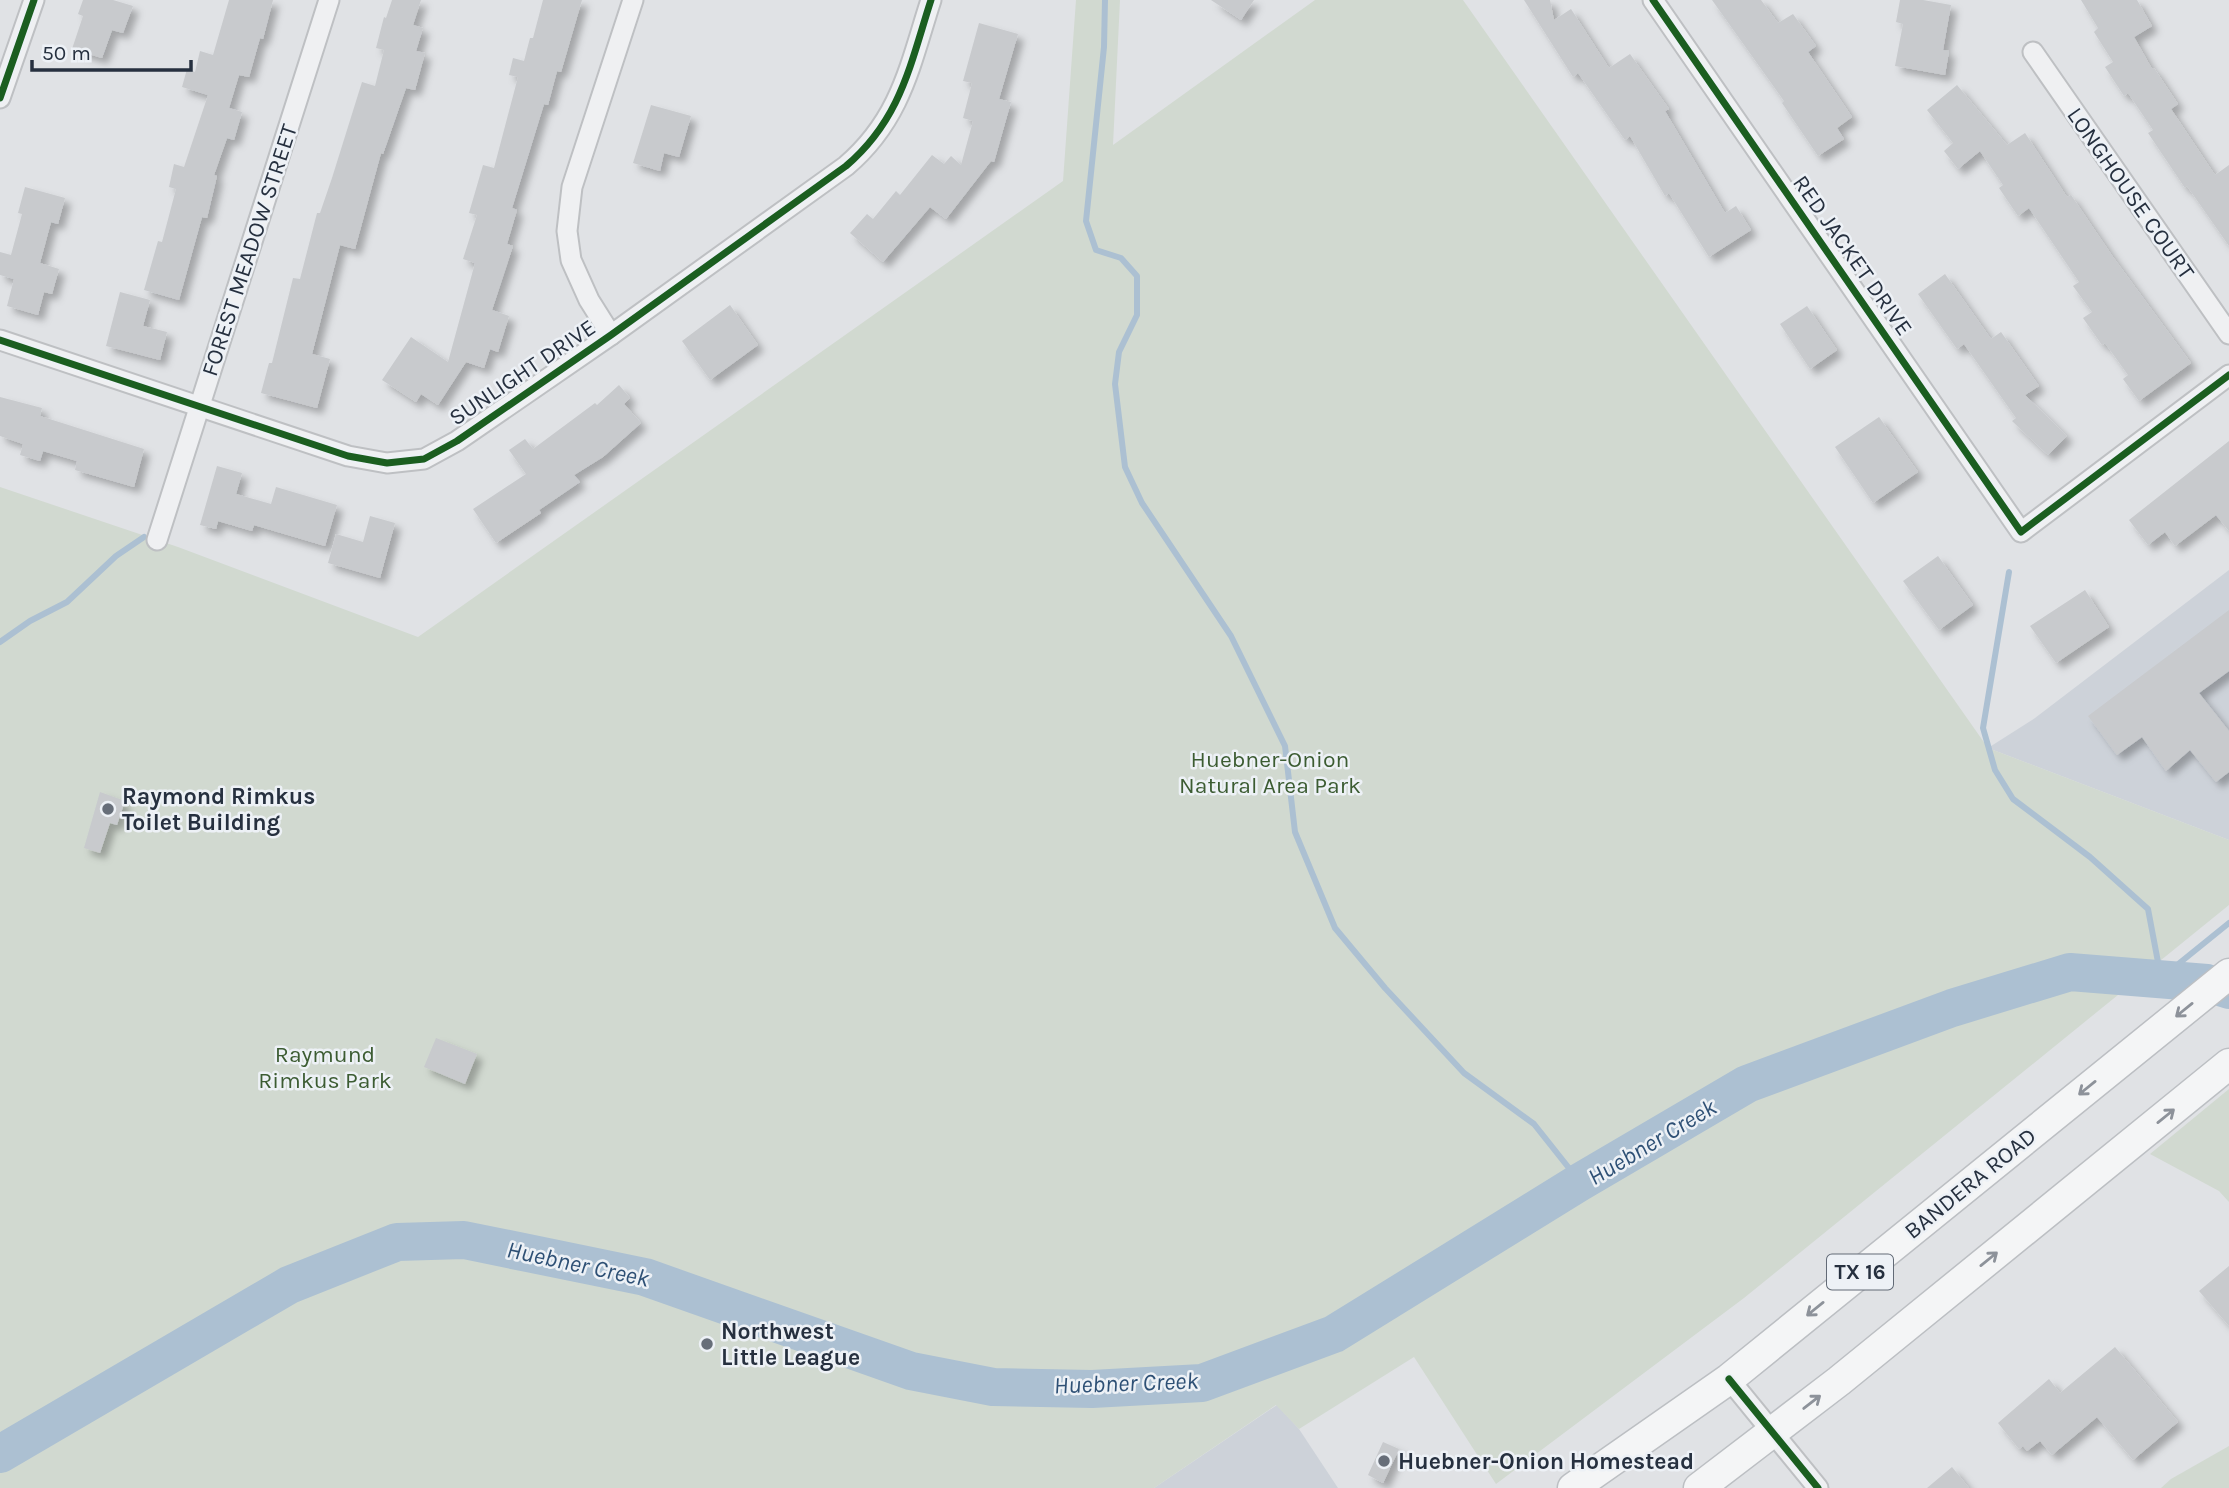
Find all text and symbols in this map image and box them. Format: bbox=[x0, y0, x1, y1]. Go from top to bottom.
scale bar bbox=[32, 28, 191, 72]
text: 50 m bbox=[42, 41, 91, 65]
street label: LONGHOUSE COURT bbox=[2061, 102, 2200, 285]
street label: FOREST MEADOW STREET bbox=[196, 120, 303, 380]
street label: RED JACKET DRIVE bbox=[1787, 170, 1918, 341]
street label: SUNLIGHT DRIVE bbox=[444, 314, 601, 431]
park label: Huebner-Onion Natural Area Park bbox=[1179, 746, 1361, 799]
place label: Raymond Rimkus Toilet Building bbox=[122, 783, 315, 836]
marker: Raymond Rimkus Toilet Building bbox=[100, 801, 116, 817]
one-way arrow bbox=[2176, 1002, 2194, 1017]
park label: Raymund Rimkus Park bbox=[258, 1041, 392, 1094]
one-way arrow bbox=[2078, 1081, 2096, 1096]
water label: Huebner Creek bbox=[1583, 1092, 1722, 1191]
one-way arrow bbox=[2156, 1108, 2174, 1124]
street label: BANDERA ROAD bbox=[1899, 1122, 2042, 1245]
water label: Huebner Creek bbox=[504, 1235, 652, 1293]
one-way arrow bbox=[1980, 1252, 1998, 1267]
road number: TX 16 bbox=[1827, 1254, 1893, 1290]
one-way arrow bbox=[1806, 1301, 1824, 1317]
place label: Northwest Little League bbox=[721, 1318, 860, 1371]
marker: Northwest Little League bbox=[699, 1336, 715, 1352]
water label: Huebner Creek bbox=[1053, 1366, 1200, 1400]
one-way arrow bbox=[1802, 1394, 1821, 1409]
place label: Huebner-Onion Homestead bbox=[1398, 1448, 1694, 1475]
marker: Huebner-Onion Homestead bbox=[1376, 1453, 1392, 1469]

